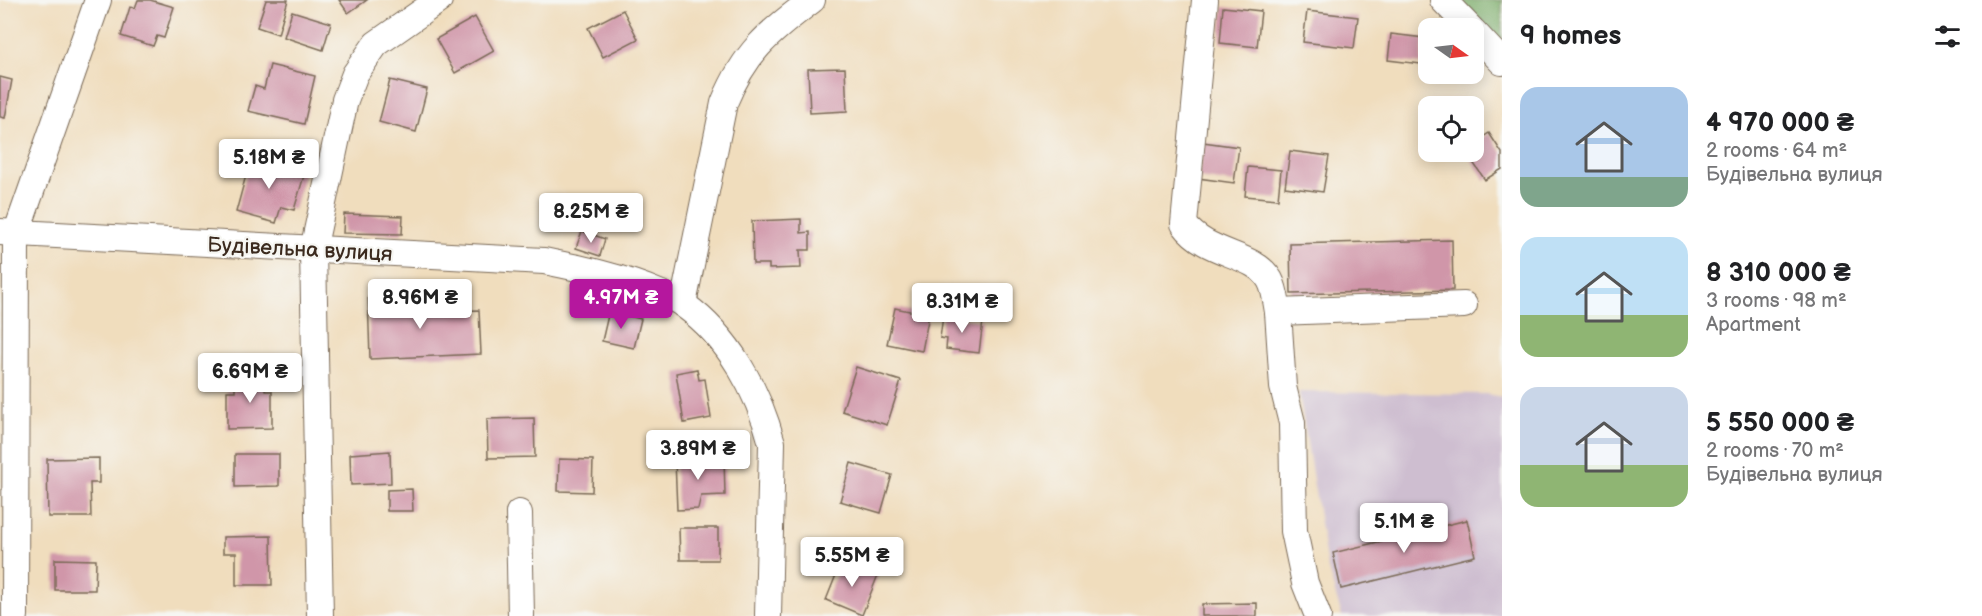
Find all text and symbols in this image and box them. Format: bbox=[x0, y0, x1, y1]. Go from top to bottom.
north arrow bbox=[1418, 18, 1484, 84]
map controls bbox=[1418, 18, 1484, 162]
icon: filters bbox=[1931, 20, 1964, 53]
text: 9 homes bbox=[1520, 21, 1621, 52]
button: locate bbox=[1418, 96, 1484, 162]
text: 4 970 000 ₴ bbox=[1706, 108, 1854, 139]
icon: home bbox=[1568, 111, 1640, 183]
pin: 5.18M ₴ bbox=[214, 139, 324, 190]
text: 2 rooms · 64 m² bbox=[1706, 139, 1847, 163]
text: 5.18M ₴ bbox=[233, 146, 305, 170]
text: Будівельна вулиця bbox=[1706, 163, 1883, 187]
pin: 8.25M ₴ bbox=[536, 193, 646, 244]
text: 8.25M ₴ bbox=[553, 200, 629, 224]
street label: Будівельна вулиця bbox=[207, 232, 393, 267]
text: 8 310 000 ₴ bbox=[1706, 258, 1851, 289]
icon: home bbox=[1568, 261, 1640, 333]
pin: 8.96M ₴ bbox=[365, 279, 475, 330]
pin: 4.97M ₴ bbox=[566, 279, 676, 330]
pin: 8.31M ₴ bbox=[907, 283, 1017, 334]
text: 8.96M ₴ bbox=[382, 286, 458, 310]
text: 4.97M ₴ bbox=[584, 286, 658, 310]
text: 3 rooms · 98 m² bbox=[1706, 289, 1847, 313]
text: 8.31M ₴ bbox=[926, 290, 998, 314]
text: Apartment bbox=[1706, 313, 1801, 337]
pin: 6.69M ₴ bbox=[195, 353, 305, 404]
text: 6.69M ₴ bbox=[212, 360, 288, 384]
text: 5 550 000 ₴ bbox=[1706, 408, 1854, 439]
icon: home bbox=[1568, 411, 1640, 483]
pin: 3.89M ₴ bbox=[643, 430, 753, 481]
text: 3.89M ₴ bbox=[660, 437, 736, 461]
text: 2 rooms · 70 m² bbox=[1706, 439, 1844, 463]
text: Будівельна вулиця bbox=[1706, 463, 1883, 487]
pin: 5.1M ₴ bbox=[1355, 503, 1453, 554]
text: 5.1M ₴ bbox=[1374, 510, 1434, 534]
pin: 5.55M ₴ bbox=[797, 537, 907, 588]
text: 5.55M ₴ bbox=[815, 544, 890, 568]

